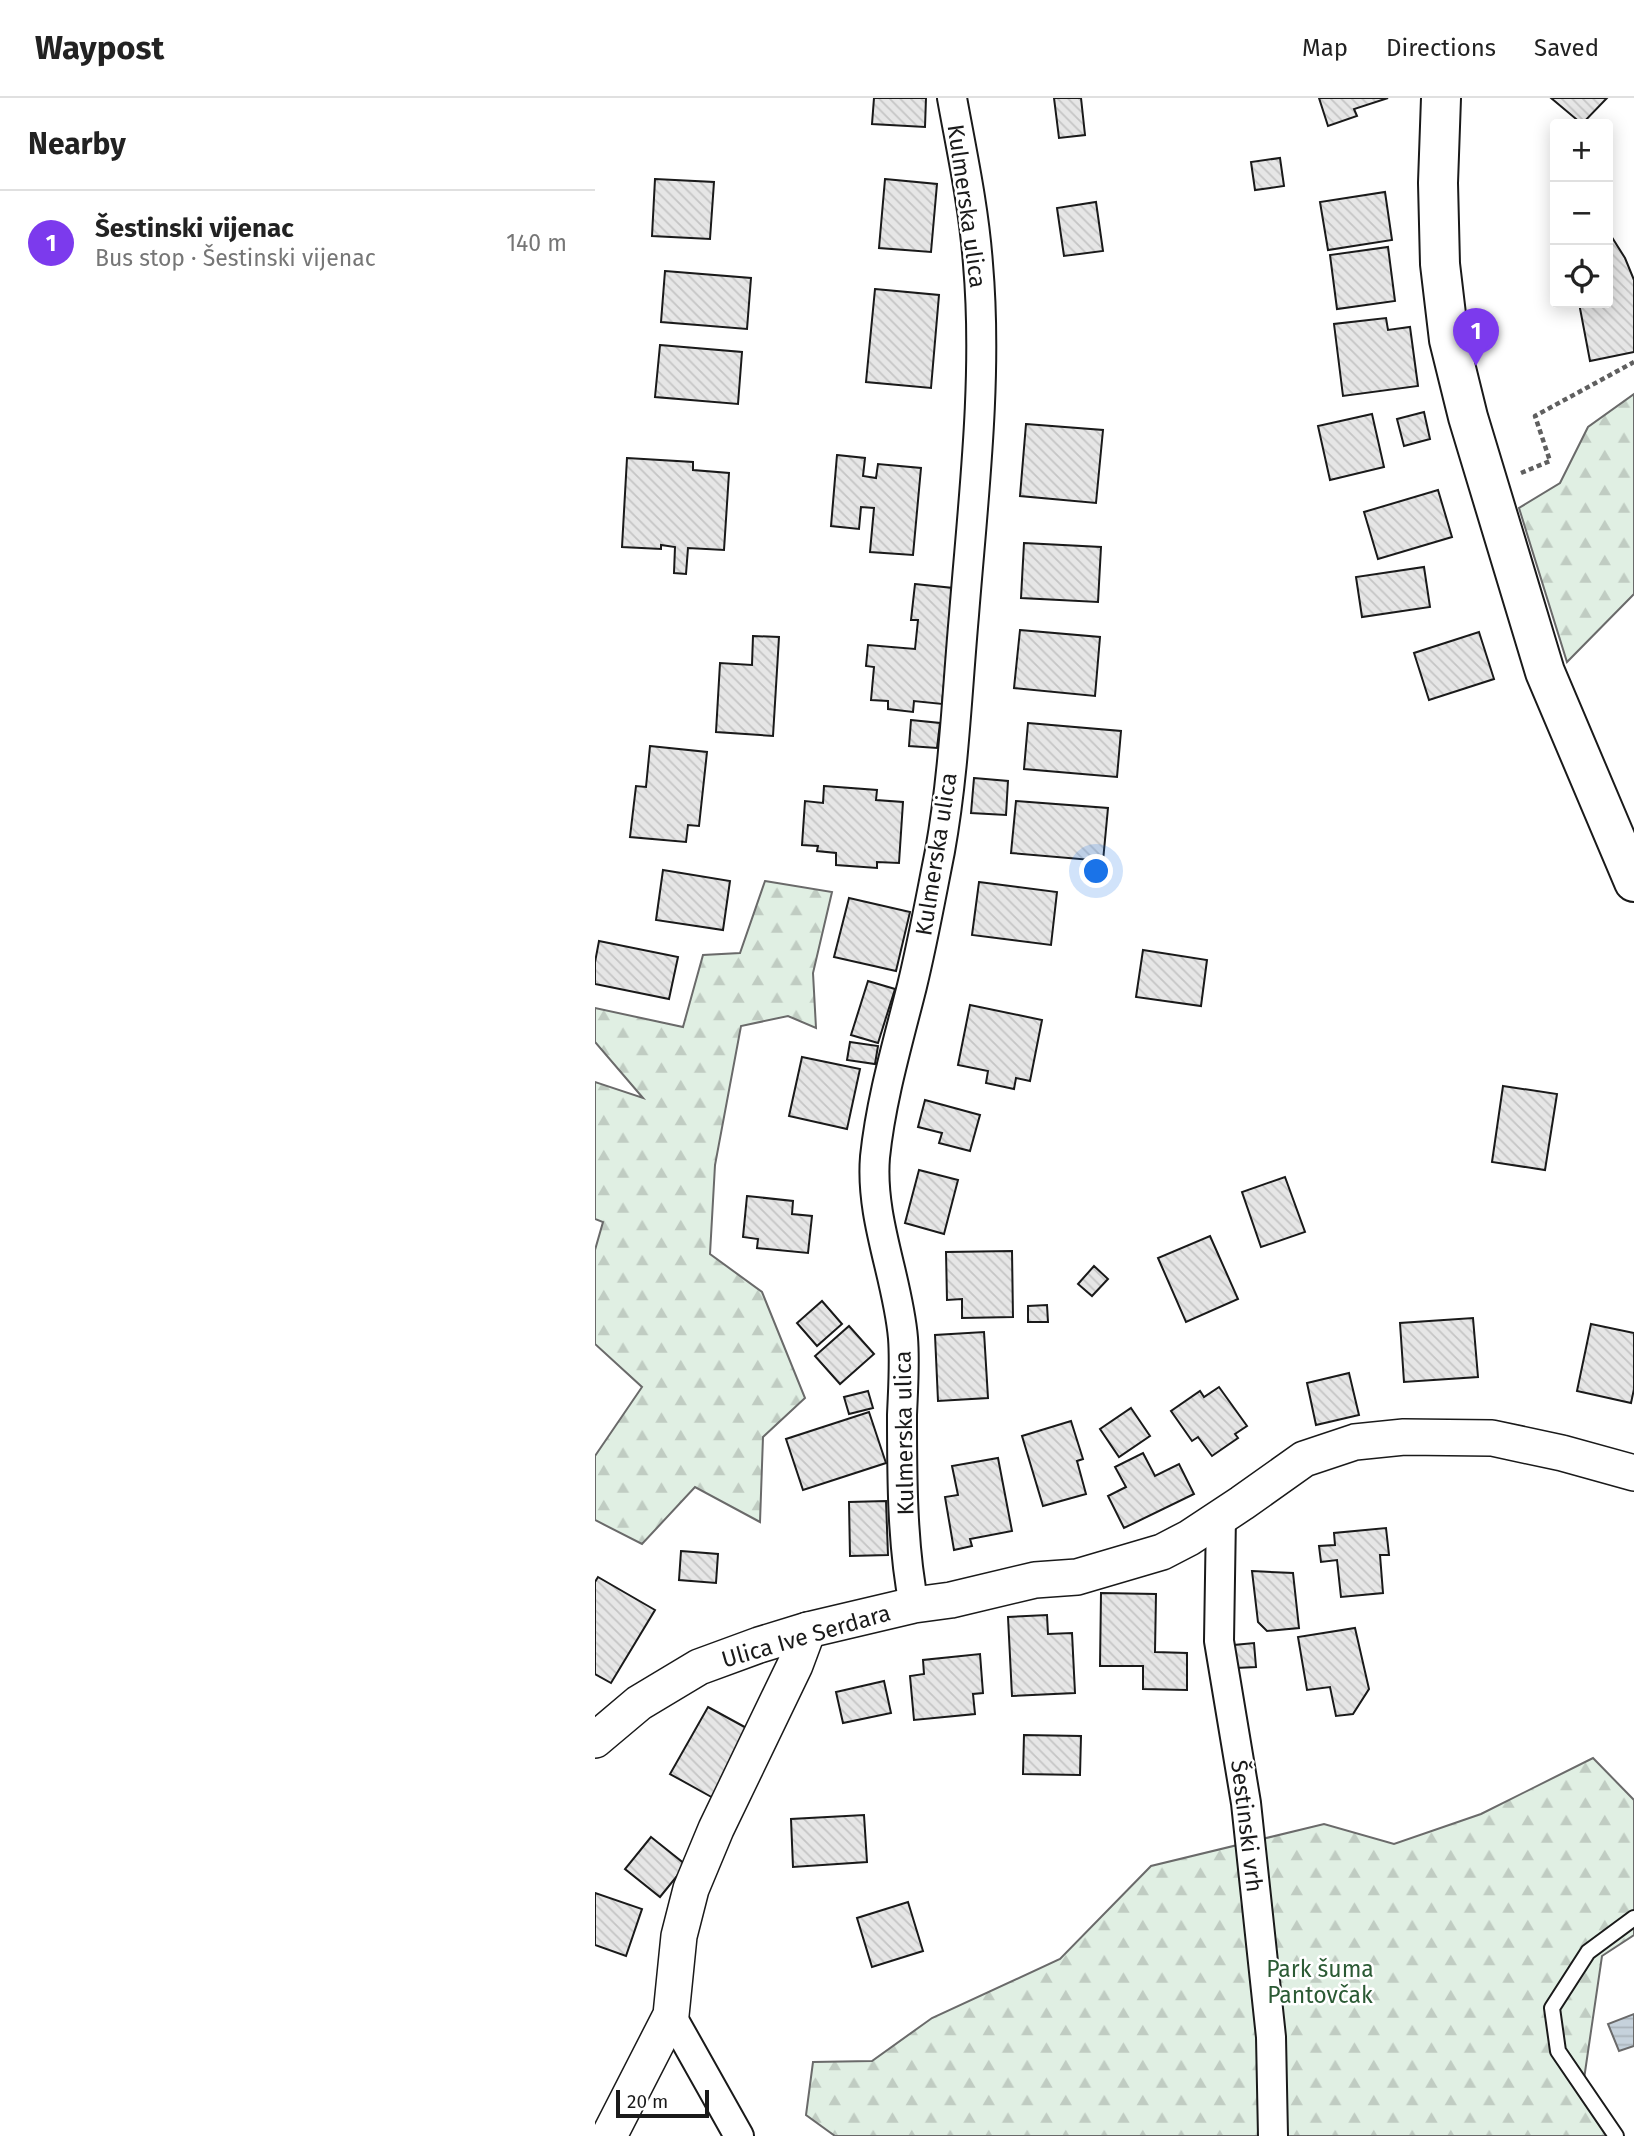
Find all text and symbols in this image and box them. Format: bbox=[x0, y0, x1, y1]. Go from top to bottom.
text: Waypost bbox=[35, 28, 164, 68]
text: Map bbox=[1302, 34, 1348, 62]
text: Directions bbox=[1386, 34, 1496, 62]
text: Saved bbox=[1534, 34, 1599, 62]
map controls bbox=[1550, 119, 1613, 308]
button: + bbox=[1550, 119, 1613, 182]
street label: Kulmerska ulica bbox=[942, 122, 992, 290]
text: Nearby bbox=[28, 126, 126, 162]
button: − bbox=[1550, 182, 1613, 245]
text: Šestinski vijenac bbox=[95, 213, 294, 244]
text: 1 bbox=[46, 229, 56, 257]
text: 140 m bbox=[506, 229, 567, 257]
text: Bus stop · Šestinski vijenac bbox=[95, 244, 376, 272]
button: locate bbox=[1550, 245, 1613, 308]
pin: 1 bbox=[1453, 308, 1499, 366]
street label: Kulmerska ulica bbox=[909, 770, 963, 938]
your location bbox=[1079, 854, 1113, 888]
street label: Kulmerska ulica bbox=[889, 1350, 919, 1516]
street label: Ulica Ive Serdara bbox=[718, 1598, 894, 1674]
street label: Šestinski vrh bbox=[1225, 1758, 1270, 1894]
park label: Park šuma Pantovčak bbox=[1266, 1955, 1374, 2009]
scale bar bbox=[616, 2087, 709, 2119]
text: 20 m bbox=[627, 2090, 668, 2113]

